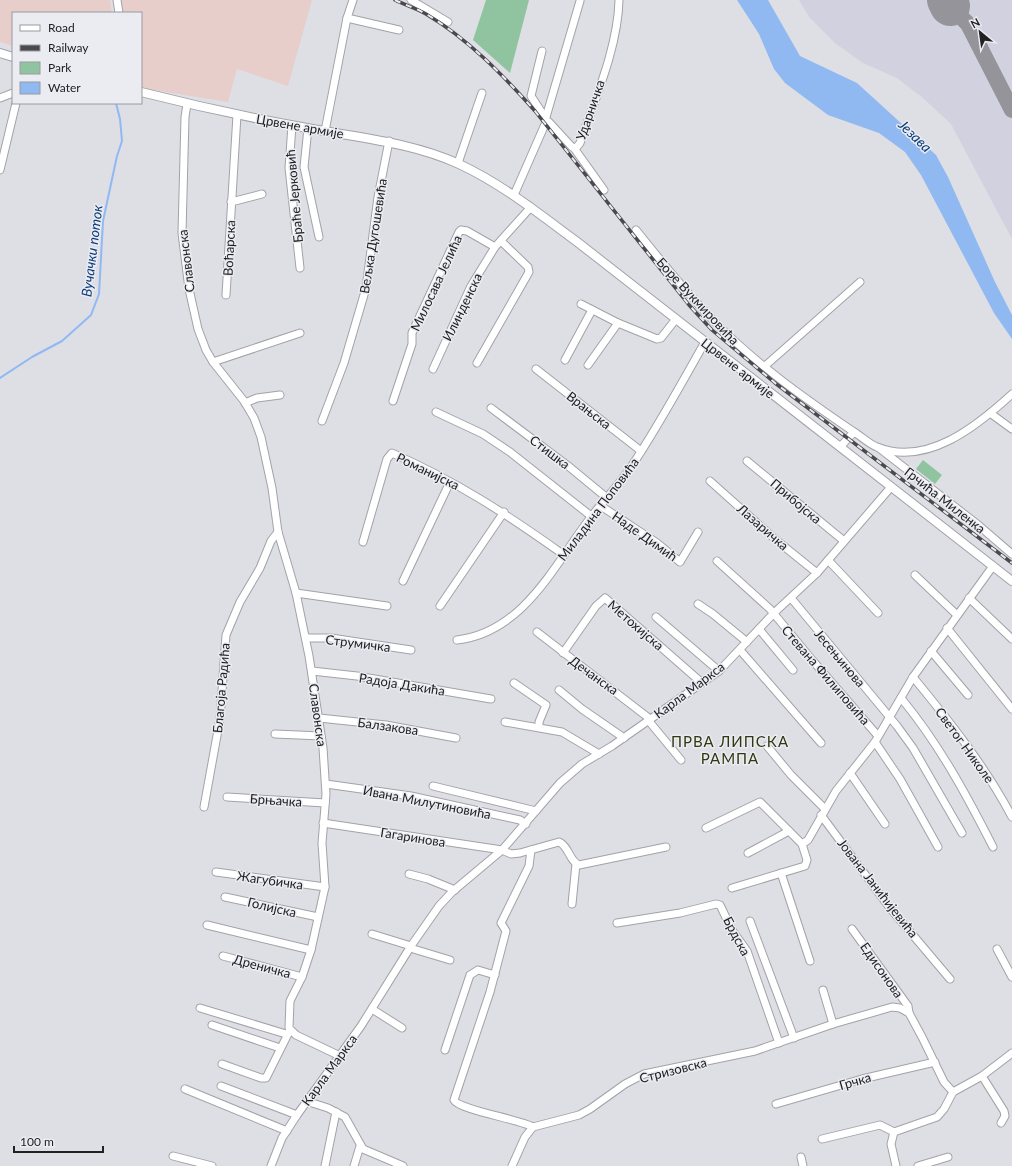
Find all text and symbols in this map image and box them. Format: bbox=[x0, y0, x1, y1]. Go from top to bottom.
legend bbox=[12, 12, 142, 104]
north arrow bbox=[960, 12, 1000, 52]
text: N bbox=[968, 15, 982, 31]
text: Road bbox=[48, 20, 75, 35]
text: Railway bbox=[48, 40, 89, 55]
text: Park bbox=[48, 60, 72, 75]
street label: Ударничка bbox=[572, 78, 608, 142]
text: Water bbox=[48, 80, 81, 95]
street label: Црвене армије bbox=[255, 110, 345, 142]
water label: Језава bbox=[895, 115, 935, 155]
street label: Браће Јерковић bbox=[282, 149, 306, 243]
street label: Вељка Дугошевића bbox=[356, 177, 390, 295]
water label: Вучачки поток bbox=[77, 204, 106, 298]
street label: Воћарска bbox=[220, 220, 238, 276]
street label: Славонска bbox=[174, 229, 198, 293]
street label: Милосава Јелића bbox=[407, 232, 465, 334]
street label: Боре Вукмировића bbox=[653, 254, 743, 348]
street label: Илинденска bbox=[439, 270, 485, 344]
street label: Црвене армије bbox=[698, 334, 778, 402]
street label: Врањска bbox=[564, 388, 614, 432]
street label: Стишка bbox=[527, 432, 573, 472]
street label: Романијска bbox=[394, 449, 462, 493]
street label: Миладина Поповића bbox=[554, 454, 642, 564]
street label: Грчића Миленка bbox=[901, 463, 989, 537]
street label: Прибојска bbox=[767, 475, 825, 527]
street label: Лазаричка bbox=[733, 500, 792, 554]
street label: Наде Димић bbox=[609, 508, 681, 564]
street label: Метохијска bbox=[605, 596, 667, 654]
street label: Стевана Филиповића bbox=[778, 622, 874, 728]
street label: Јесењинова bbox=[811, 626, 869, 690]
street label: Струмичка bbox=[325, 631, 391, 655]
street label: Благоја Радића bbox=[209, 642, 233, 734]
street label: Дечанска bbox=[566, 652, 622, 698]
street label: Карла Маркса bbox=[651, 658, 727, 722]
street label: Радоја Дакића bbox=[358, 669, 446, 699]
street label: Славонска bbox=[306, 683, 330, 747]
street label: Светог Николе bbox=[932, 704, 998, 786]
street label: Балзакова bbox=[357, 714, 419, 738]
district label: ПРВА ЛИПСКА РАМПА bbox=[671, 732, 789, 767]
street label: Ивана Милутиновића bbox=[362, 782, 492, 822]
street label: Брњачка bbox=[249, 790, 303, 810]
street label: Гагаринова bbox=[379, 824, 447, 850]
street label: Јована Јанићијевића bbox=[834, 835, 922, 941]
street label: Жагубичка bbox=[236, 867, 304, 893]
street label: Голијска bbox=[246, 894, 298, 920]
street label: Брдска bbox=[720, 914, 754, 958]
street label: Едисонова bbox=[857, 939, 907, 1001]
street label: Дреничка bbox=[231, 951, 293, 981]
street label: Карла Маркса bbox=[298, 1031, 360, 1109]
street label: Стризовска bbox=[638, 1054, 708, 1086]
street label: Грчка bbox=[837, 1069, 873, 1093]
scale bar bbox=[14, 1128, 103, 1154]
text: 100 m bbox=[20, 1134, 54, 1149]

